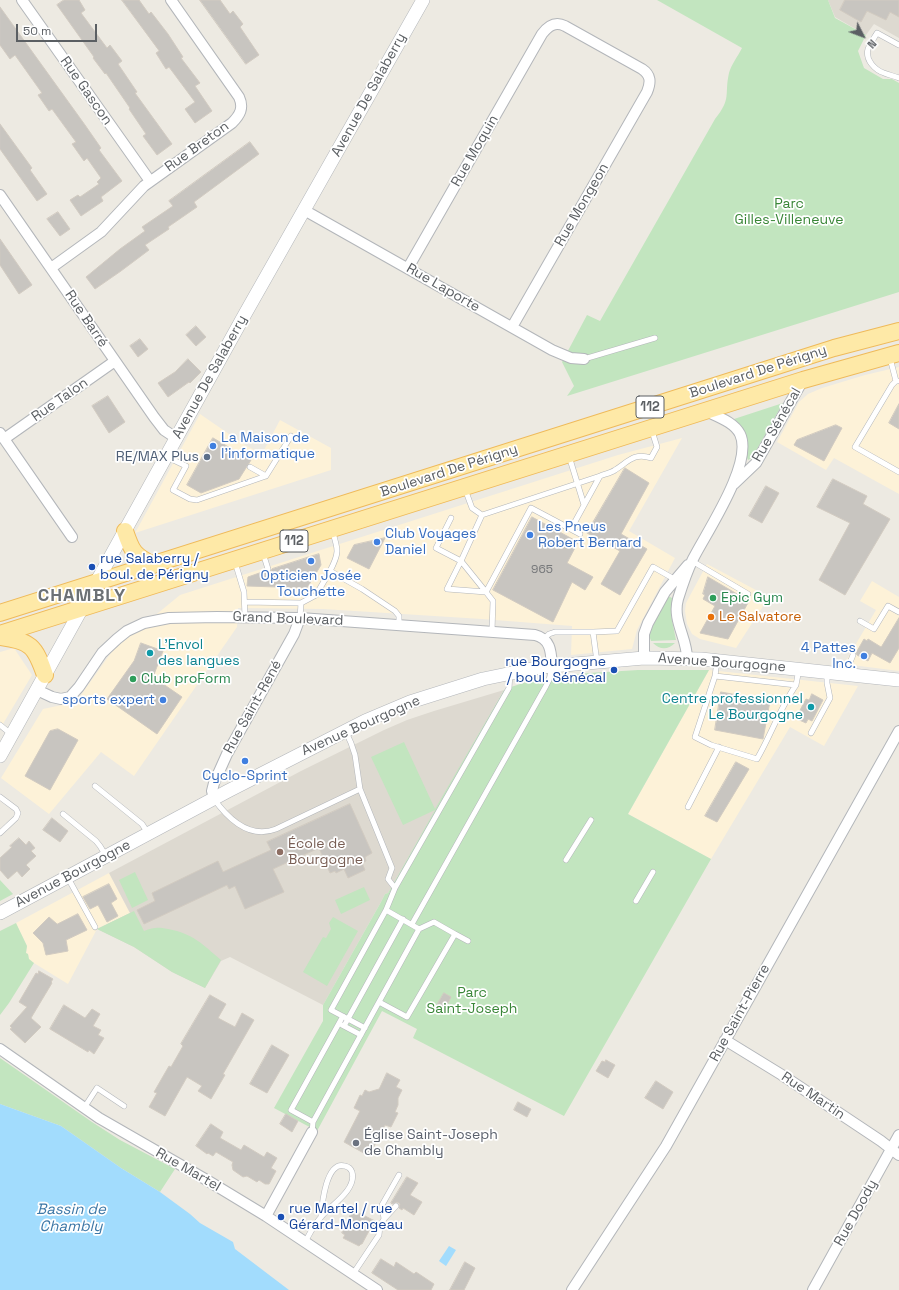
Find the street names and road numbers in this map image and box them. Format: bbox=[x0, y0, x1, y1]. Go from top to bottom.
street label: Avenue De Salaberry bbox=[328, 30, 410, 160]
street label: Rue Gascon bbox=[56, 54, 116, 128]
street label: Rue Moquin bbox=[448, 112, 502, 190]
street label: Rue Breton bbox=[162, 118, 232, 176]
street label: Rue Mongeon bbox=[551, 160, 613, 250]
street label: Rue Laporte bbox=[403, 260, 483, 316]
street label: Rue Barré bbox=[61, 287, 111, 351]
street label: Avenue De Salaberry bbox=[169, 312, 251, 442]
street label: Boulevard De Périgny bbox=[687, 342, 829, 402]
street label: Rue Talon bbox=[29, 374, 91, 426]
street label: Rue Sénécal bbox=[749, 385, 805, 465]
road number: 112 bbox=[636, 396, 664, 418]
street label: Boulevard De Périgny bbox=[378, 441, 520, 501]
road number: 112 bbox=[280, 530, 308, 552]
street label: Grand Boulevard bbox=[232, 609, 344, 629]
street label: Avenue Bourgogne bbox=[658, 650, 786, 676]
street label: Rue Saint-René bbox=[220, 657, 286, 757]
street label: Avenue Bourgogne bbox=[299, 692, 423, 760]
street label: Avenue Bourgogne bbox=[13, 837, 133, 911]
street label: Rue Saint-Pierre bbox=[706, 961, 774, 1065]
street label: Rue Martin bbox=[778, 1069, 848, 1123]
street label: Rue Martel bbox=[152, 1145, 224, 1195]
street label: Rue Doody bbox=[831, 1177, 881, 1249]

